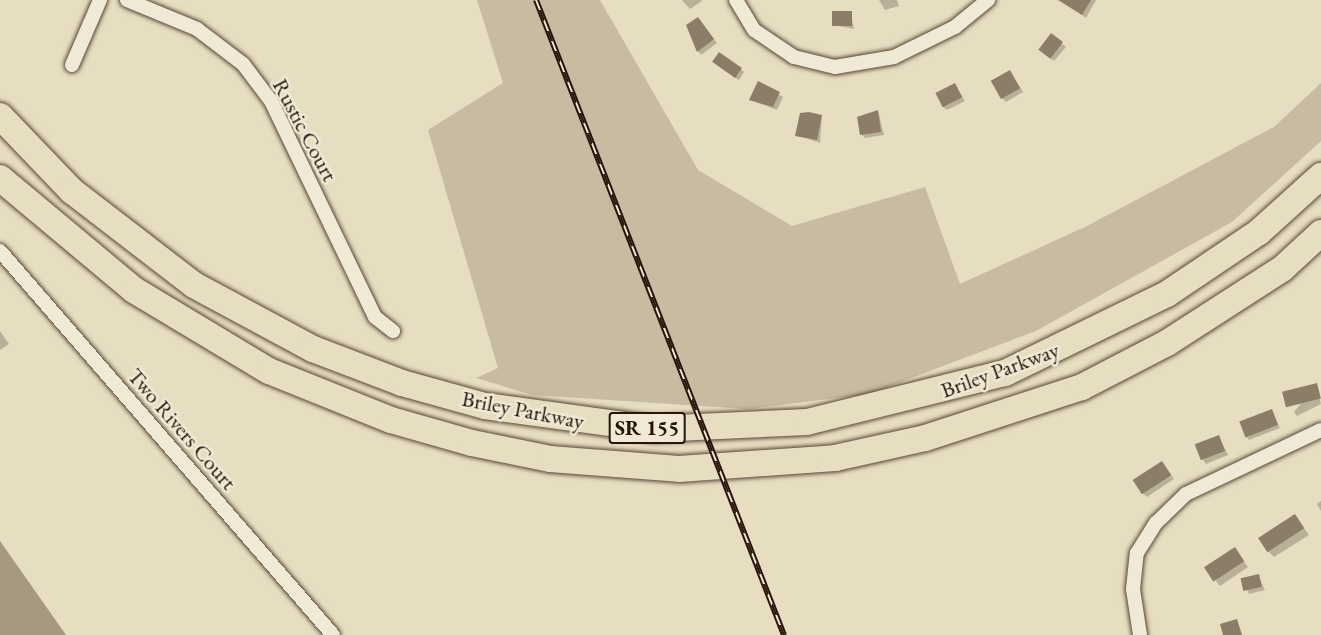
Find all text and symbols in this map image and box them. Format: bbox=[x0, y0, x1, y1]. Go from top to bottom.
street label: Rustic Court bbox=[267, 74, 343, 186]
street label: Briley Parkway bbox=[937, 336, 1063, 404]
street label: Two Rivers Court bbox=[122, 363, 242, 495]
street label: Briley Parkway bbox=[460, 385, 586, 435]
road number: SR 155 bbox=[608, 410, 686, 446]

